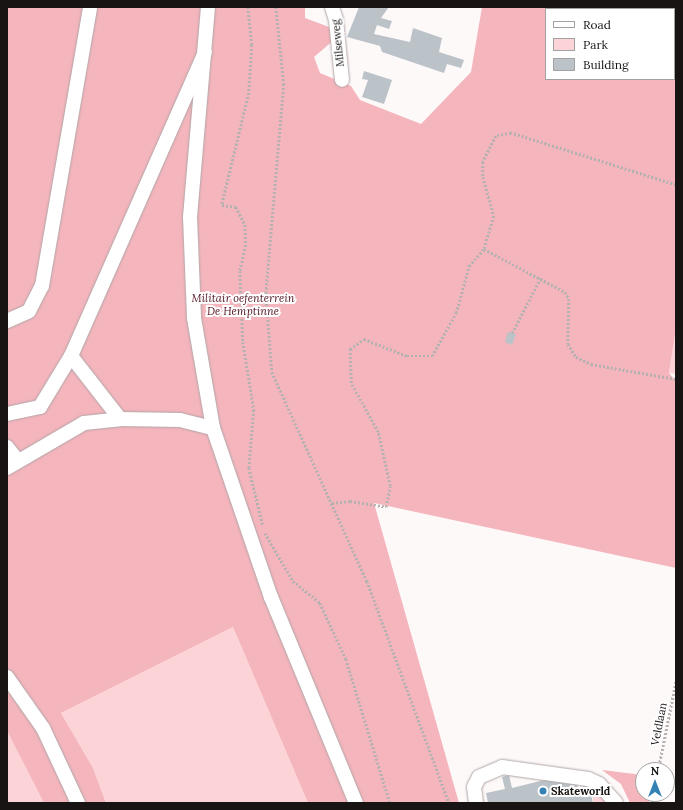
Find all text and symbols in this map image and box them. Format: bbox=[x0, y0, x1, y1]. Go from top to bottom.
legend bbox=[545, 8, 675, 80]
text: Road bbox=[583, 17, 611, 32]
street label: Milseweg bbox=[329, 18, 347, 68]
text: Park bbox=[583, 37, 608, 52]
text: Building bbox=[583, 57, 629, 72]
park label: Militair oefenterrein De Hemptinne bbox=[192, 292, 294, 318]
street label: Veldlaan bbox=[648, 701, 670, 747]
north arrow bbox=[635, 762, 675, 802]
text: N bbox=[651, 764, 659, 778]
place label: Skateworld bbox=[551, 784, 610, 798]
marker: Skateworld bbox=[538, 786, 548, 796]

